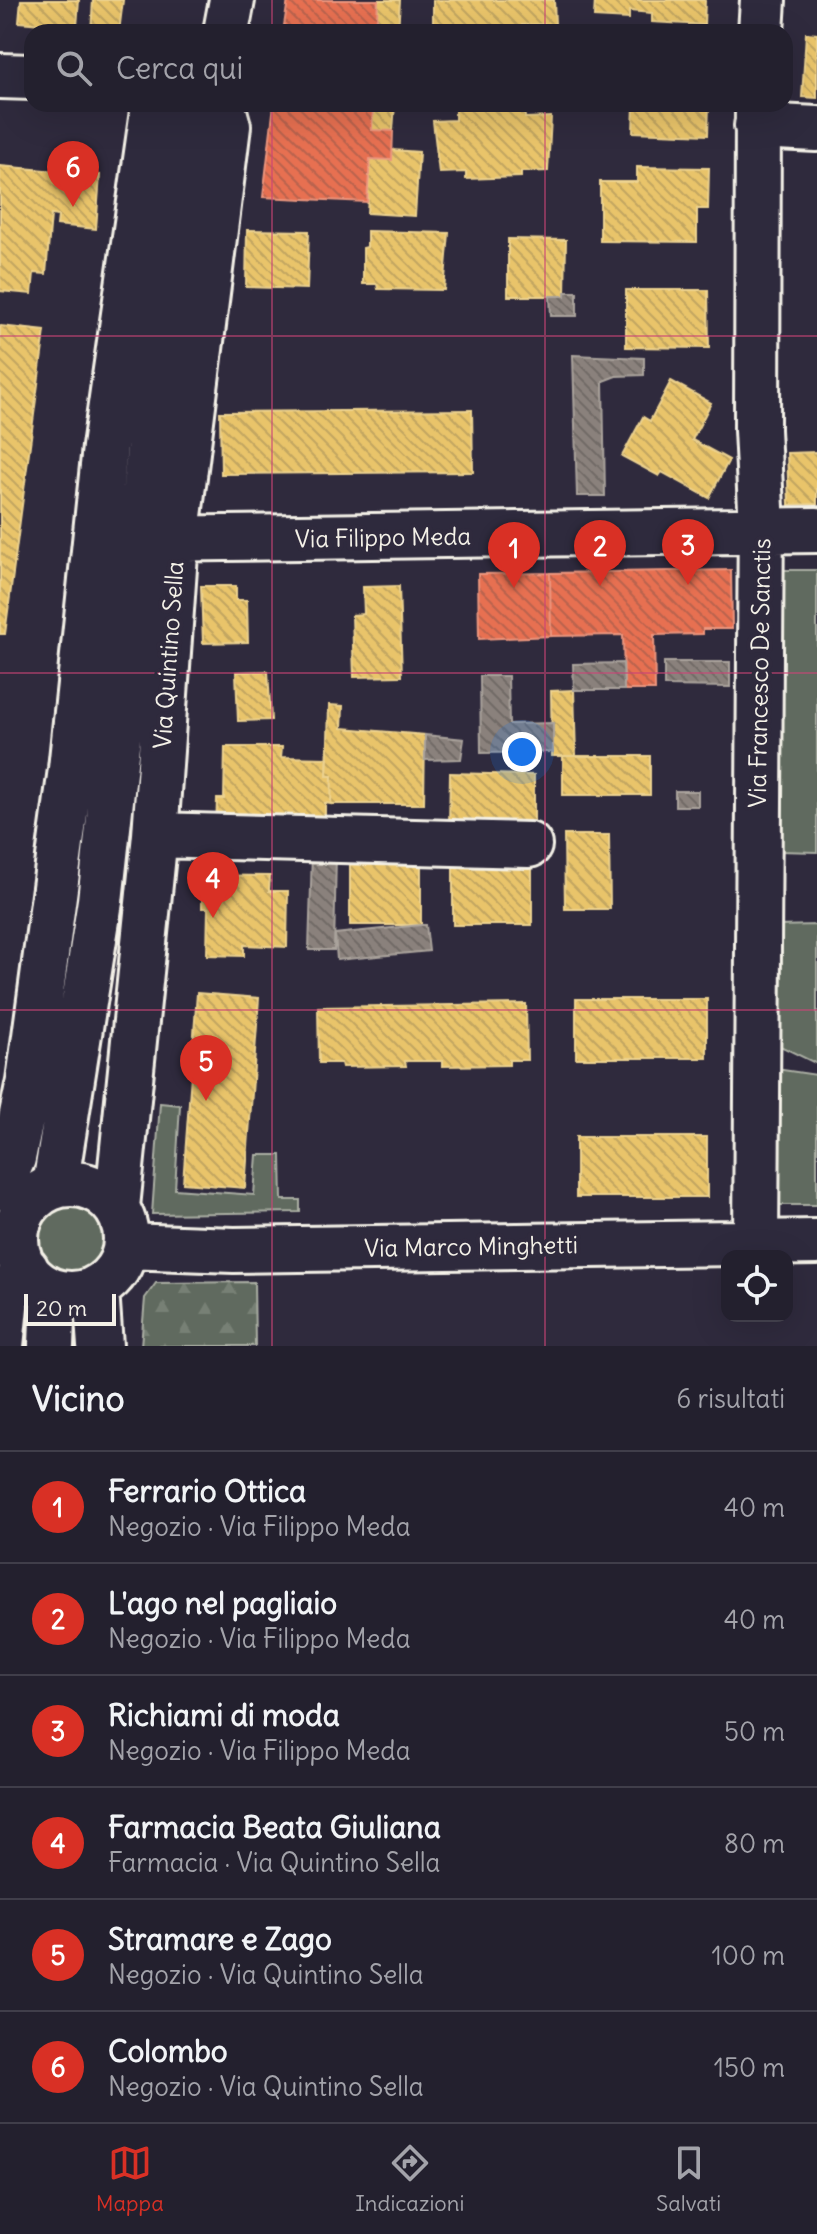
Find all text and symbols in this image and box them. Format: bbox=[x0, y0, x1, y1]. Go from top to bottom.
search box bbox=[24, 24, 793, 112]
icon: search bbox=[52, 46, 96, 90]
text: Cerca qui bbox=[116, 49, 243, 87]
pin: 6 bbox=[47, 141, 99, 207]
pin: 3 bbox=[662, 519, 714, 585]
street label: Via Filippo Meda bbox=[295, 520, 471, 554]
pin: 2 bbox=[574, 520, 626, 586]
pin: 1 bbox=[488, 522, 540, 588]
street label: Via Francesco De Sanctis bbox=[742, 538, 776, 808]
street label: Via Quintino Sella bbox=[146, 560, 190, 750]
your location bbox=[502, 732, 542, 772]
pin: 4 bbox=[187, 852, 239, 918]
pin: 5 bbox=[180, 1035, 232, 1101]
street label: Via Marco Minghetti bbox=[364, 1229, 578, 1263]
map controls bbox=[721, 1250, 793, 1322]
button: locate bbox=[721, 1250, 793, 1322]
scale bar bbox=[24, 1290, 116, 1326]
text: 20 m bbox=[36, 1294, 87, 1322]
text: Vicino bbox=[32, 1377, 125, 1420]
text: 6 risultati bbox=[676, 1382, 785, 1415]
text: Ferrario Ottica bbox=[108, 1472, 306, 1510]
text: 1 bbox=[53, 1491, 63, 1524]
text: 40 m bbox=[724, 1491, 785, 1524]
text: Negozio · Via Filippo Meda bbox=[108, 1510, 410, 1543]
text: L'ago nel pagliaio bbox=[108, 1584, 337, 1622]
text: 2 bbox=[51, 1603, 65, 1636]
text: 40 m bbox=[724, 1603, 785, 1636]
text: Negozio · Via Filippo Meda bbox=[108, 1622, 410, 1655]
text: Richiami di moda bbox=[108, 1696, 340, 1734]
text: 3 bbox=[51, 1715, 65, 1748]
text: 50 m bbox=[724, 1715, 785, 1748]
text: Negozio · Via Filippo Meda bbox=[108, 1734, 410, 1767]
text: Farmacia Beata Giuliana bbox=[108, 1808, 441, 1846]
text: 4 bbox=[50, 1827, 66, 1860]
text: 80 m bbox=[724, 1827, 785, 1860]
text: Farmacia · Via Quintino Sella bbox=[108, 1846, 440, 1879]
text: Stramare e Zago bbox=[108, 1920, 332, 1958]
text: 5 bbox=[51, 1939, 65, 1972]
text: 100 m bbox=[711, 1939, 785, 1972]
text: Negozio · Via Quintino Sella bbox=[108, 1958, 424, 1991]
text: Colombo bbox=[108, 2032, 228, 2070]
text: 6 bbox=[50, 2051, 66, 2084]
text: 150 m bbox=[714, 2051, 785, 2084]
text: Negozio · Via Quintino Sella bbox=[108, 2070, 424, 2103]
tab: Mappa bbox=[96, 2141, 164, 2217]
tab: Indicazioni bbox=[355, 2141, 464, 2217]
tab: Salvati bbox=[656, 2141, 721, 2217]

